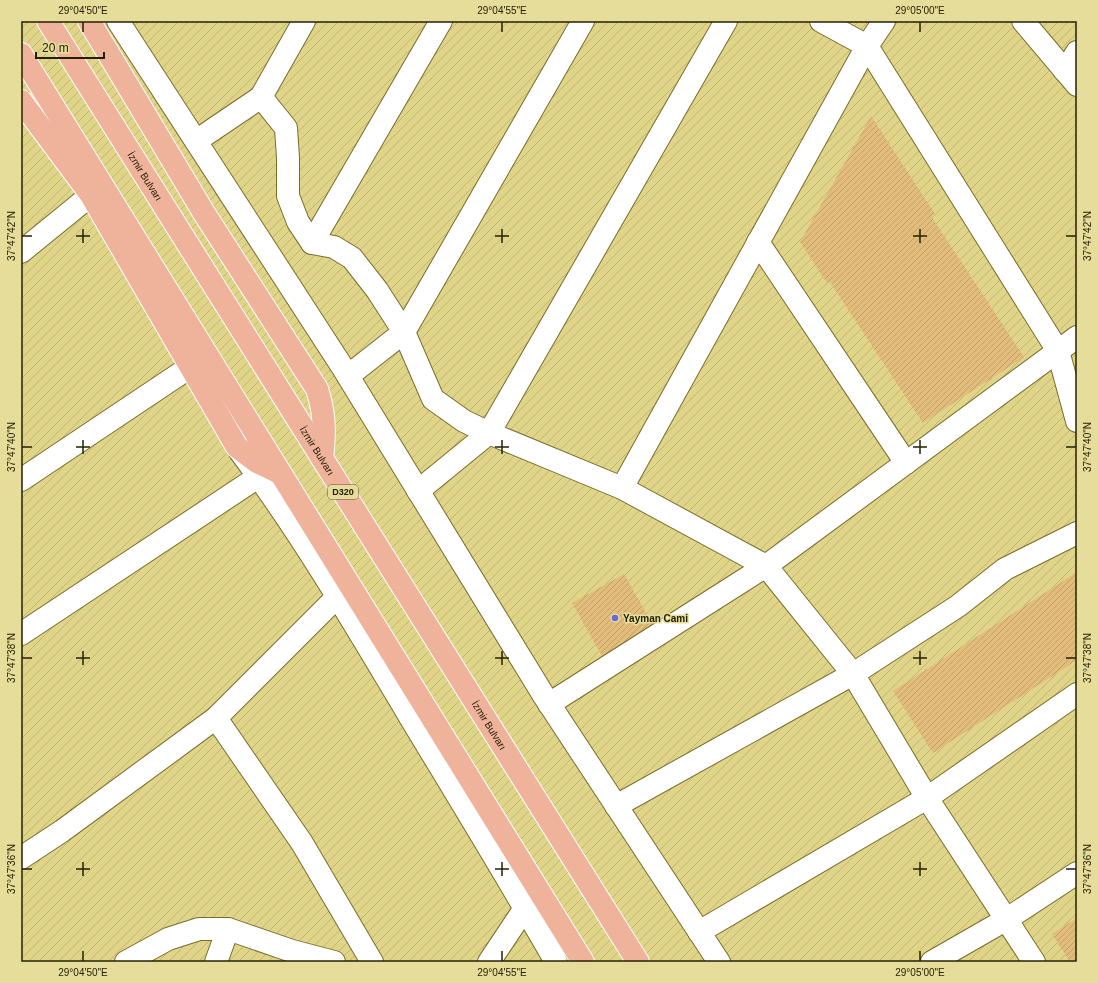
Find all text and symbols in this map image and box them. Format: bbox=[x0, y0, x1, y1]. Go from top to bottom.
text: 29°04'50"E bbox=[58, 5, 108, 16]
text: 29°04'55"E bbox=[477, 5, 527, 16]
text: 29°05'00"E bbox=[895, 5, 945, 16]
scale bar bbox=[36, 34, 104, 60]
text: 20 m bbox=[42, 41, 69, 55]
street label: İzmir Bulvarı bbox=[125, 149, 164, 203]
text: 37°47'42"N bbox=[6, 211, 17, 261]
text: 37°47'42"N bbox=[1082, 211, 1093, 261]
text: 37°47'40"N bbox=[6, 422, 17, 472]
text: 37°47'40"N bbox=[1082, 422, 1093, 472]
street label: İzmir Bulvarı bbox=[297, 424, 336, 477]
road number: D320 bbox=[328, 485, 358, 499]
marker: Yayman Cami bbox=[610, 613, 620, 623]
place label: Yayman Cami bbox=[623, 613, 688, 624]
text: 37°47'38"N bbox=[6, 633, 17, 683]
text: 37°47'38"N bbox=[1082, 633, 1093, 683]
street label: İzmir Bulvarı bbox=[470, 698, 508, 752]
text: 37°47'36"N bbox=[6, 844, 17, 894]
text: 37°47'36"N bbox=[1082, 844, 1093, 894]
text: 29°04'50"E bbox=[58, 967, 108, 978]
text: 29°04'55"E bbox=[477, 967, 527, 978]
text: 29°05'00"E bbox=[895, 967, 945, 978]

